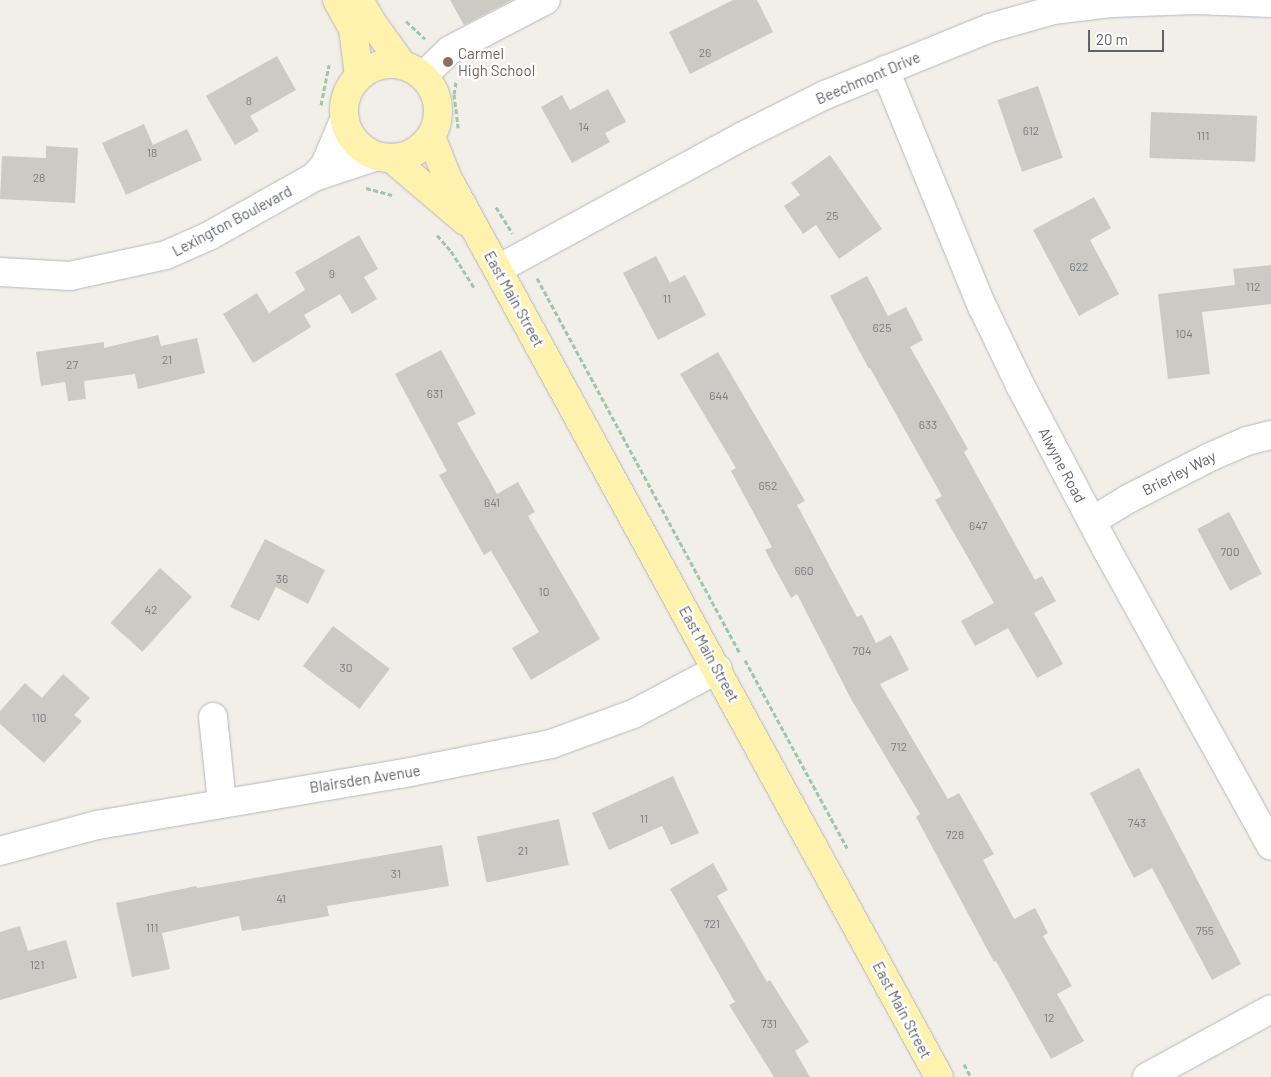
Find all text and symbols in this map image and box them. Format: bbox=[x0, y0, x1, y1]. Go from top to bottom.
scale bar bbox=[1091, 20, 1167, 52]
text: 20 m bbox=[1096, 30, 1128, 48]
place label: Carmel High School bbox=[458, 44, 535, 79]
house number: 26 bbox=[699, 46, 711, 60]
street label: Beechmont Drive bbox=[813, 48, 923, 108]
marker: Carmel High School bbox=[442, 56, 454, 68]
house number: 8 bbox=[246, 94, 252, 108]
house number: 14 bbox=[579, 120, 589, 134]
house number: 612 bbox=[1023, 124, 1039, 138]
house number: 111 bbox=[1197, 129, 1209, 143]
house number: 18 bbox=[147, 146, 157, 160]
house number: 28 bbox=[33, 171, 45, 185]
street label: Lexington Boulevard bbox=[169, 182, 295, 260]
house number: 25 bbox=[826, 209, 838, 223]
street label: East Main Street bbox=[480, 248, 548, 350]
house number: 622 bbox=[1069, 260, 1089, 274]
house number: 9 bbox=[329, 267, 335, 281]
house number: 112 bbox=[1246, 280, 1260, 294]
house number: 11 bbox=[663, 292, 671, 306]
house number: 625 bbox=[873, 321, 891, 335]
house number: 104 bbox=[1175, 327, 1193, 341]
house number: 21 bbox=[162, 353, 172, 367]
house number: 27 bbox=[66, 358, 78, 372]
house number: 631 bbox=[427, 387, 443, 401]
house number: 644 bbox=[709, 389, 729, 403]
house number: 633 bbox=[919, 418, 937, 432]
street label: Alwyne Road bbox=[1035, 424, 1089, 506]
street label: Brierley Way bbox=[1139, 447, 1219, 499]
house number: 652 bbox=[759, 479, 777, 493]
house number: 641 bbox=[484, 496, 500, 510]
house number: 647 bbox=[969, 519, 987, 533]
house number: 700 bbox=[1220, 545, 1240, 559]
house number: 660 bbox=[794, 564, 814, 578]
house number: 36 bbox=[276, 572, 288, 586]
house number: 10 bbox=[539, 585, 549, 599]
house number: 42 bbox=[144, 603, 158, 617]
street label: East Main Street bbox=[675, 603, 743, 705]
house number: 704 bbox=[852, 644, 872, 658]
house number: 30 bbox=[340, 661, 352, 675]
house number: 110 bbox=[31, 711, 47, 725]
house number: 712 bbox=[891, 740, 907, 754]
street label: Blairsden Avenue bbox=[308, 761, 422, 797]
house number: 11 bbox=[640, 812, 648, 826]
house number: 743 bbox=[1128, 816, 1146, 830]
house number: 728 bbox=[946, 828, 964, 842]
house number: 21 bbox=[518, 844, 528, 858]
house number: 31 bbox=[391, 867, 401, 881]
house number: 41 bbox=[276, 892, 286, 906]
house number: 721 bbox=[704, 917, 720, 931]
house number: 111 bbox=[146, 921, 158, 935]
house number: 755 bbox=[1196, 924, 1214, 938]
house number: 121 bbox=[30, 958, 44, 972]
street label: East Main Street bbox=[869, 959, 935, 1061]
house number: 12 bbox=[1044, 1011, 1054, 1025]
house number: 731 bbox=[761, 1017, 777, 1031]

